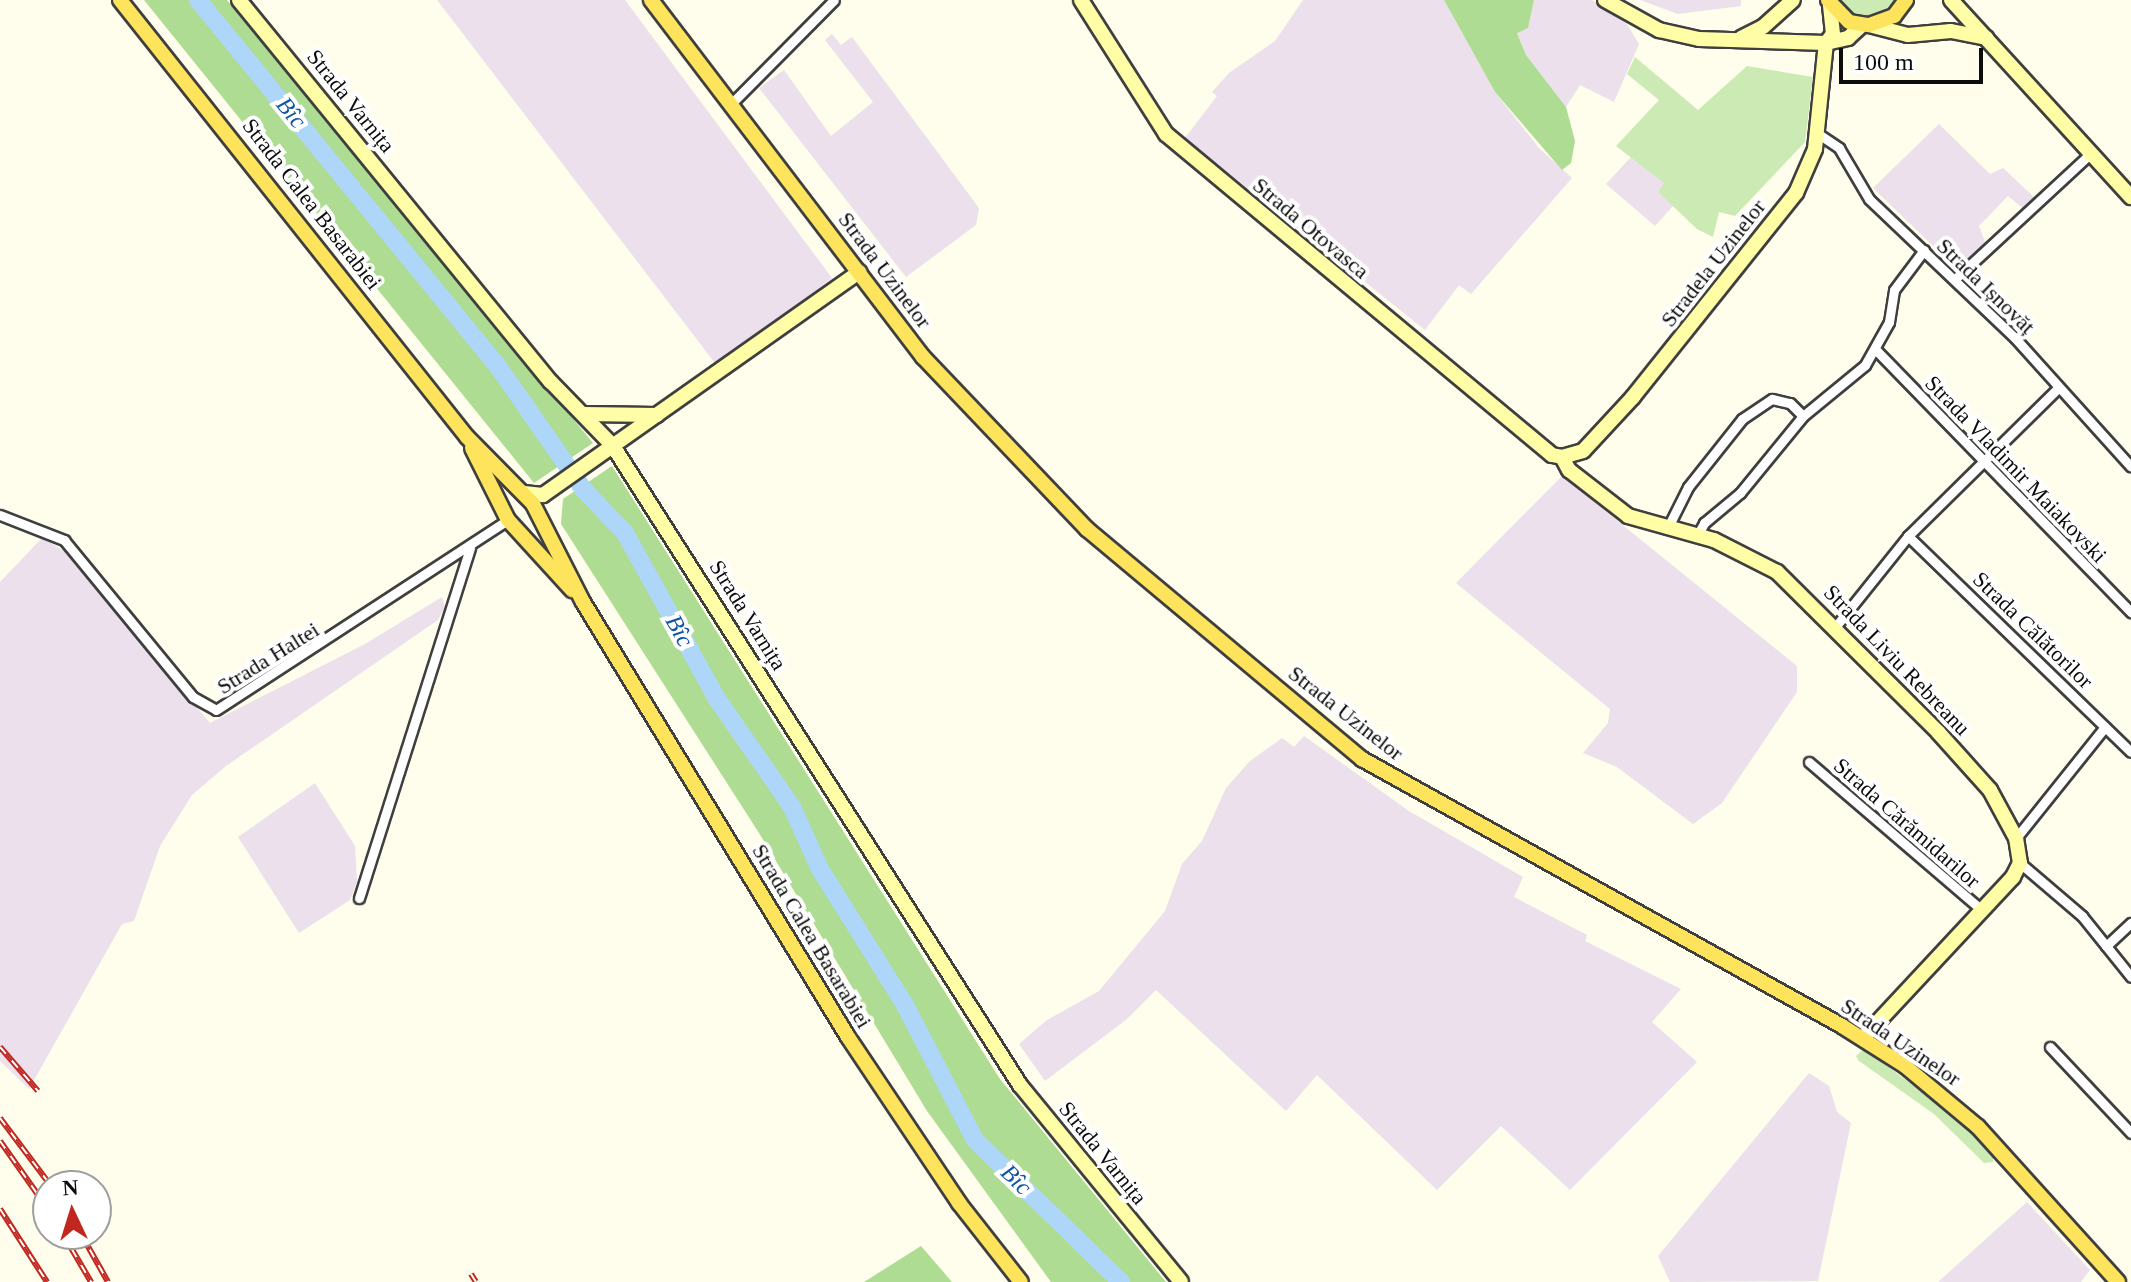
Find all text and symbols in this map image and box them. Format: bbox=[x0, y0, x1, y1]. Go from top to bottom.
scale bar bbox=[1843, 32, 1987, 82]
street label: Strada Varnița bbox=[301, 44, 401, 158]
text: 100 m bbox=[1853, 49, 1914, 75]
water label: Bîc bbox=[270, 92, 312, 134]
street label: Strada Calea Basarabiei bbox=[237, 113, 387, 295]
street label: Strada Otovasca bbox=[1248, 172, 1374, 284]
street label: Stradela Uzinelor bbox=[1655, 194, 1771, 332]
street label: Strada Uzinelor bbox=[833, 207, 937, 333]
street label: Strada Ișnovăț bbox=[1931, 233, 2041, 339]
street label: Strada Vladimir Maiakovski bbox=[1919, 370, 2113, 568]
street label: Strada Varnița bbox=[704, 555, 792, 675]
street label: Strada Călătorilor bbox=[1967, 566, 2099, 694]
street label: Strada Liviu Rebreanu bbox=[1818, 579, 1976, 741]
water label: Bîc bbox=[659, 610, 699, 652]
street label: Strada Haltei bbox=[212, 616, 324, 700]
street label: Strada Uzinelor bbox=[1283, 660, 1409, 766]
street label: Strada Cărămidarilor bbox=[1828, 752, 1986, 894]
street label: Strada Calea Basarabiei bbox=[747, 839, 877, 1033]
street label: Strada Uzinelor bbox=[1836, 992, 1966, 1092]
street label: Strada Varnița bbox=[1053, 1096, 1153, 1210]
water label: Bîc bbox=[994, 1159, 1038, 1201]
north arrow bbox=[32, 1170, 112, 1250]
text: N bbox=[62, 1175, 79, 1201]

